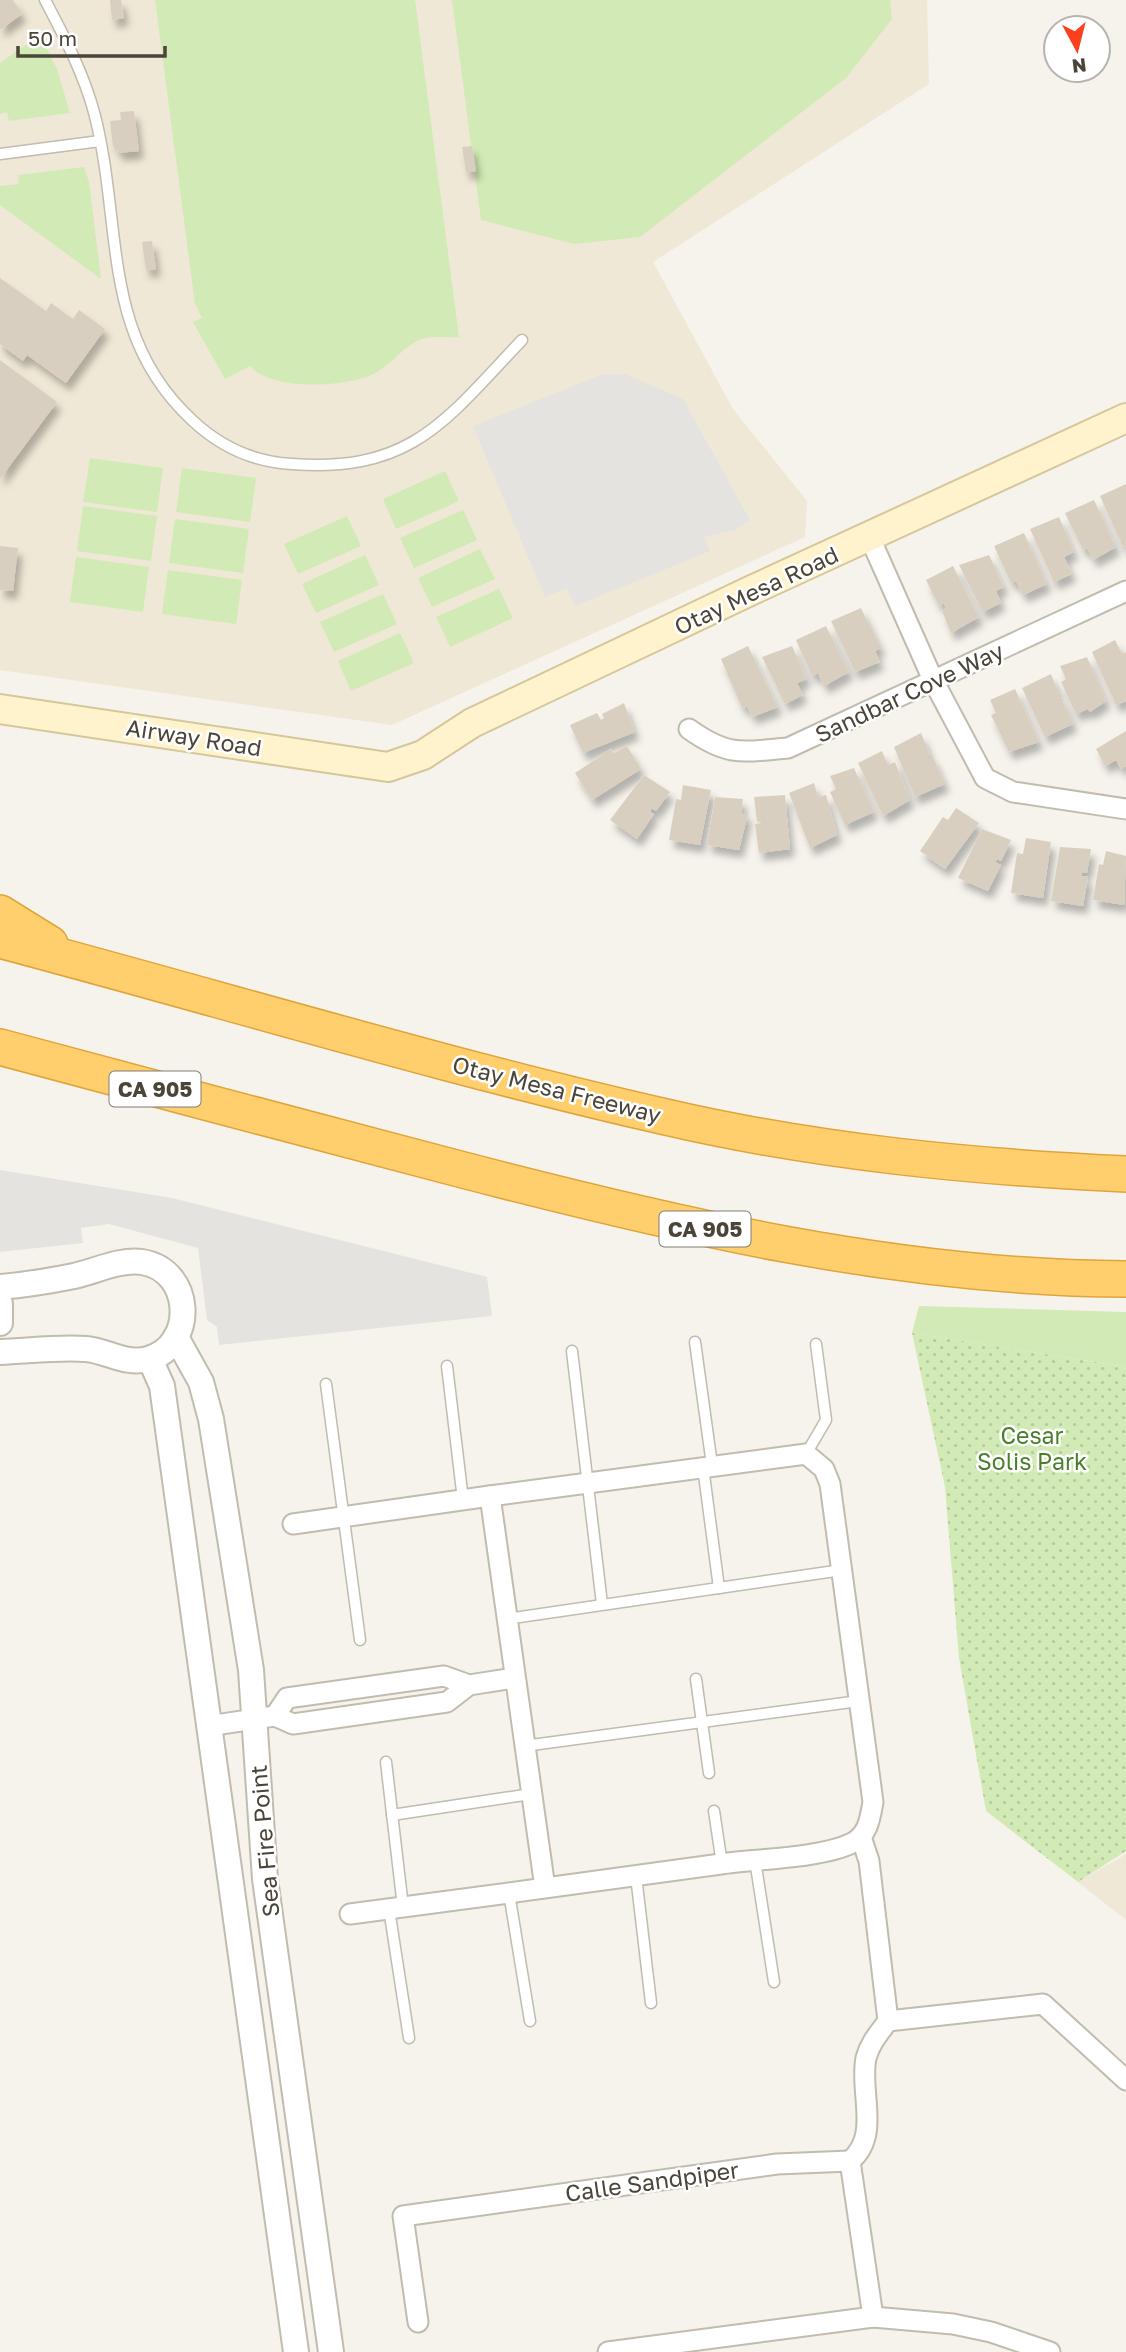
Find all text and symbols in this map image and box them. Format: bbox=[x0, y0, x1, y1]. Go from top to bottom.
scale bar bbox=[18, 14, 164, 58]
north arrow bbox=[1042, 14, 1112, 84]
text: 50 m bbox=[28, 25, 77, 51]
text: N bbox=[1071, 54, 1088, 79]
street label: Otay Mesa Road bbox=[670, 540, 842, 640]
street label: Sandbar Cove Way bbox=[810, 636, 1008, 748]
street label: Airway Road bbox=[124, 712, 264, 762]
street label: Otay Mesa Freeway bbox=[450, 1050, 664, 1128]
road number: CA 905 bbox=[110, 1072, 200, 1106]
road number: CA 905 bbox=[660, 1212, 750, 1246]
park label: Cesar Solis Park bbox=[977, 1421, 1087, 1475]
street label: Sea Fire Point bbox=[243, 1764, 285, 1918]
street label: Calle Sandpiper bbox=[563, 2155, 741, 2207]

